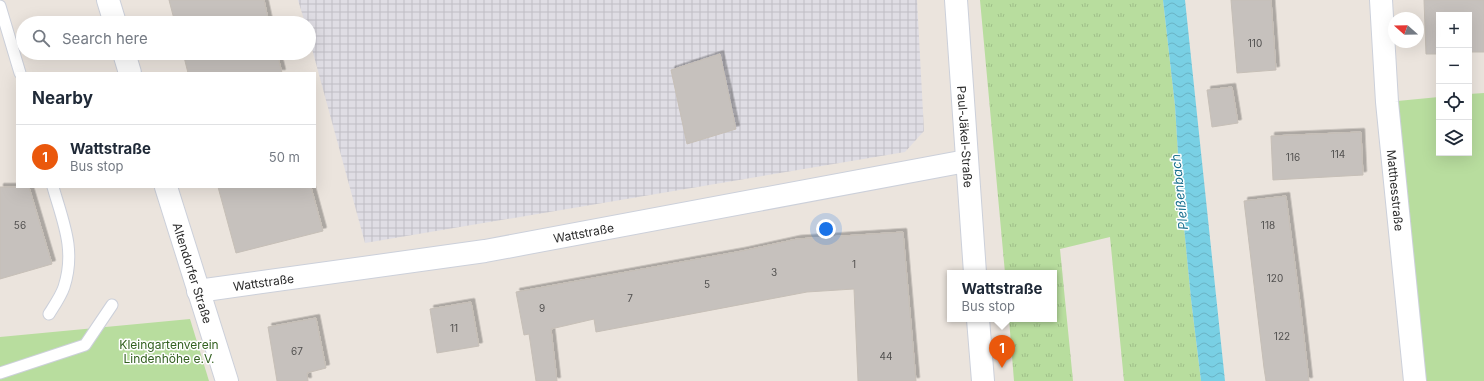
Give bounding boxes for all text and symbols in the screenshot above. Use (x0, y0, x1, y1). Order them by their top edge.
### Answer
north arrow (1388, 12, 1424, 48)
map controls (1436, 12, 1472, 156)
button: + (1436, 12, 1472, 48)
search box (16, 16, 316, 60)
icon: search (30, 27, 52, 49)
text: Search here (62, 29, 148, 48)
house number: 110 (1248, 37, 1262, 49)
button: − (1436, 48, 1472, 84)
button: locate (1436, 84, 1472, 120)
street label: Paul-Jäkel-Straße (954, 85, 977, 188)
text: Nearby (32, 88, 93, 108)
button: layers (1436, 120, 1472, 156)
text: Wattstraße (70, 139, 151, 158)
house number: 114 (1331, 148, 1345, 160)
text: 1 (42, 149, 48, 165)
text: 50 m (269, 149, 300, 165)
street label: Matthesstraße (1384, 149, 1407, 232)
house number: 116 (1286, 151, 1300, 163)
water label: Pleißenbach (1167, 153, 1191, 231)
text: Bus stop (70, 158, 123, 174)
house number: 56 (14, 219, 26, 231)
your location (816, 219, 836, 239)
house number: 118 (1261, 219, 1275, 231)
street label: Wattstraße (552, 220, 615, 246)
street label: Altendorfer Straße (170, 221, 216, 325)
house number: 1 (852, 258, 856, 270)
house number: 3 (771, 266, 777, 278)
street label: Wattstraße (232, 270, 295, 294)
popup (947, 270, 1057, 322)
house number: 120 (1267, 272, 1283, 284)
house number: 5 (704, 278, 710, 290)
text: Wattstraße (961, 279, 1043, 298)
house number: 7 (627, 292, 633, 304)
text: Bus stop (961, 298, 1015, 314)
house number: 9 (539, 302, 545, 314)
house number: 11 (450, 322, 458, 334)
house number: 122 (1274, 330, 1290, 342)
pin: 1 (989, 335, 1015, 368)
park label: Kleingartenverein Lindenhöhe e.V. (119, 337, 219, 366)
house number: 67 (291, 345, 303, 357)
house number: 44 (880, 350, 892, 362)

